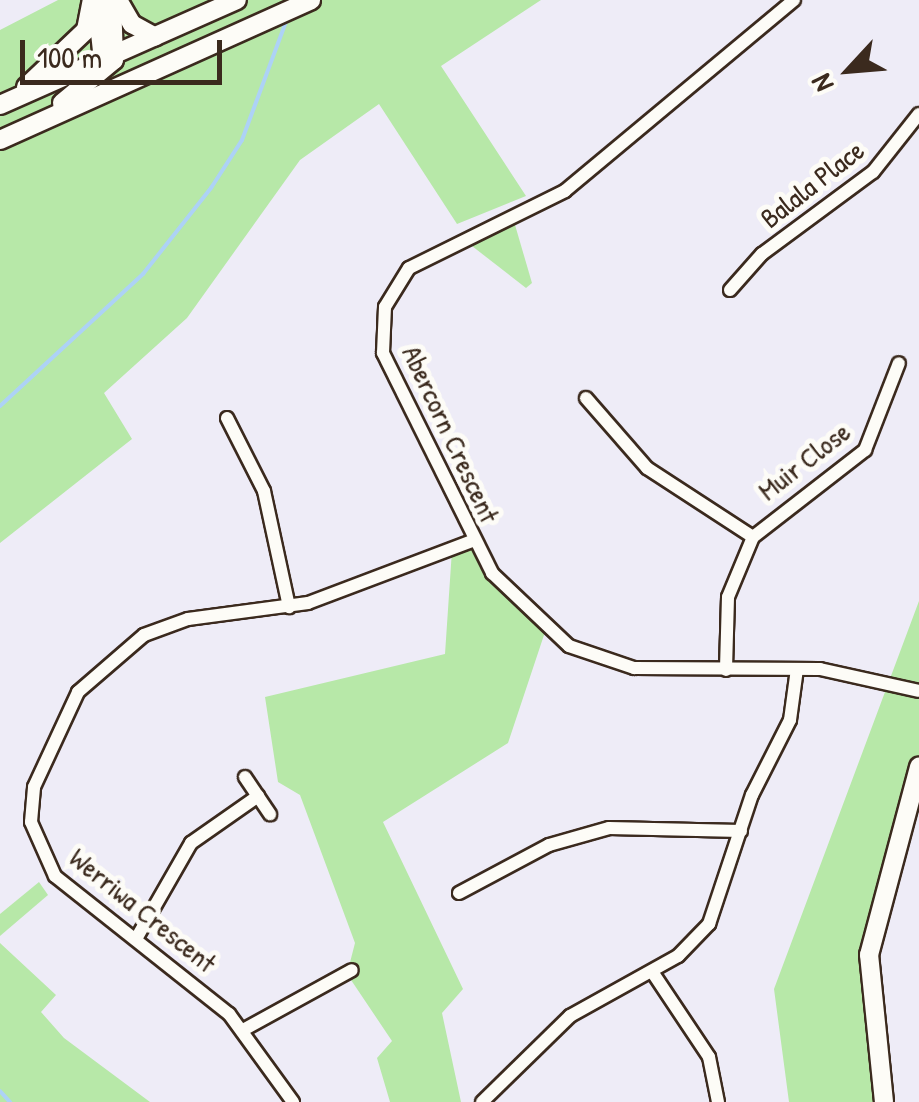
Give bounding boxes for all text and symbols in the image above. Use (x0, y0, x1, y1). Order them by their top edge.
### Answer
scale bar (25, 20, 228, 82)
north arrow (799, 20, 899, 120)
text: 100 m (37, 37, 102, 77)
text: N (802, 68, 842, 98)
street label: Balala Place (753, 133, 871, 235)
street label: Abercorn Crescent (395, 340, 507, 528)
street label: Muir Close (751, 415, 857, 507)
street label: Werriwa Crescent (63, 841, 223, 979)

